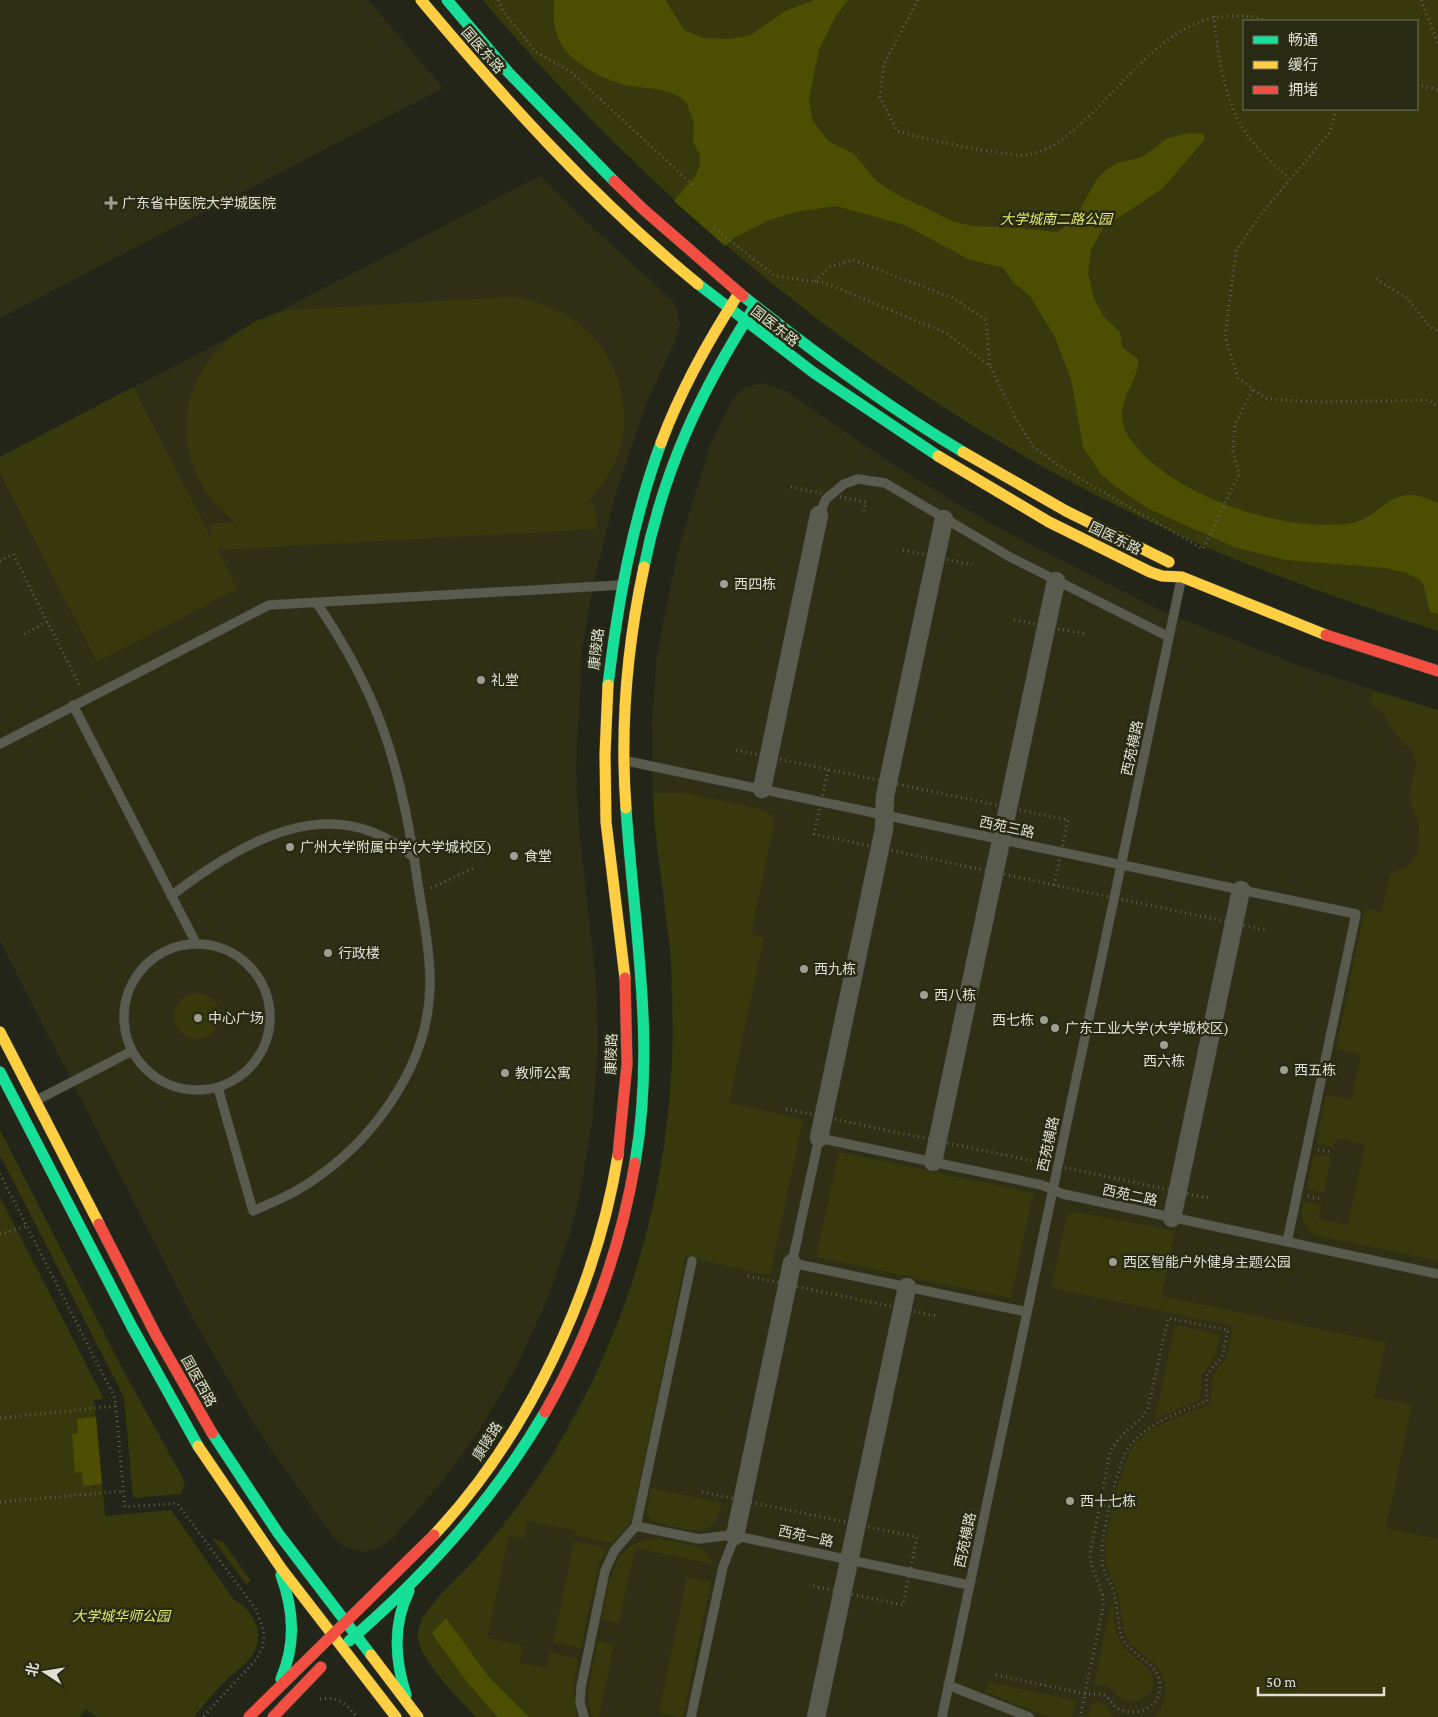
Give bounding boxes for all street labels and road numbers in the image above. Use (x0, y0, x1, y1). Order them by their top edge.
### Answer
street label: 国医东路 (459, 24, 507, 76)
street label: 国医东路 (748, 302, 802, 350)
street label: 国医东路 (1086, 519, 1144, 557)
street label: 康陵路 (586, 627, 606, 671)
street label: 西苑横路 (1118, 719, 1146, 777)
street label: 西苑三路 (978, 813, 1036, 841)
street label: 康陵路 (602, 1033, 620, 1075)
street label: 西苑横路 (1034, 1115, 1062, 1173)
street label: 西苑二路 (1101, 1181, 1159, 1209)
street label: 国医西路 (178, 1353, 220, 1409)
street label: 康陵路 (469, 1419, 505, 1463)
street label: 西苑横路 (951, 1511, 979, 1569)
street label: 西苑一路 (777, 1522, 835, 1550)

